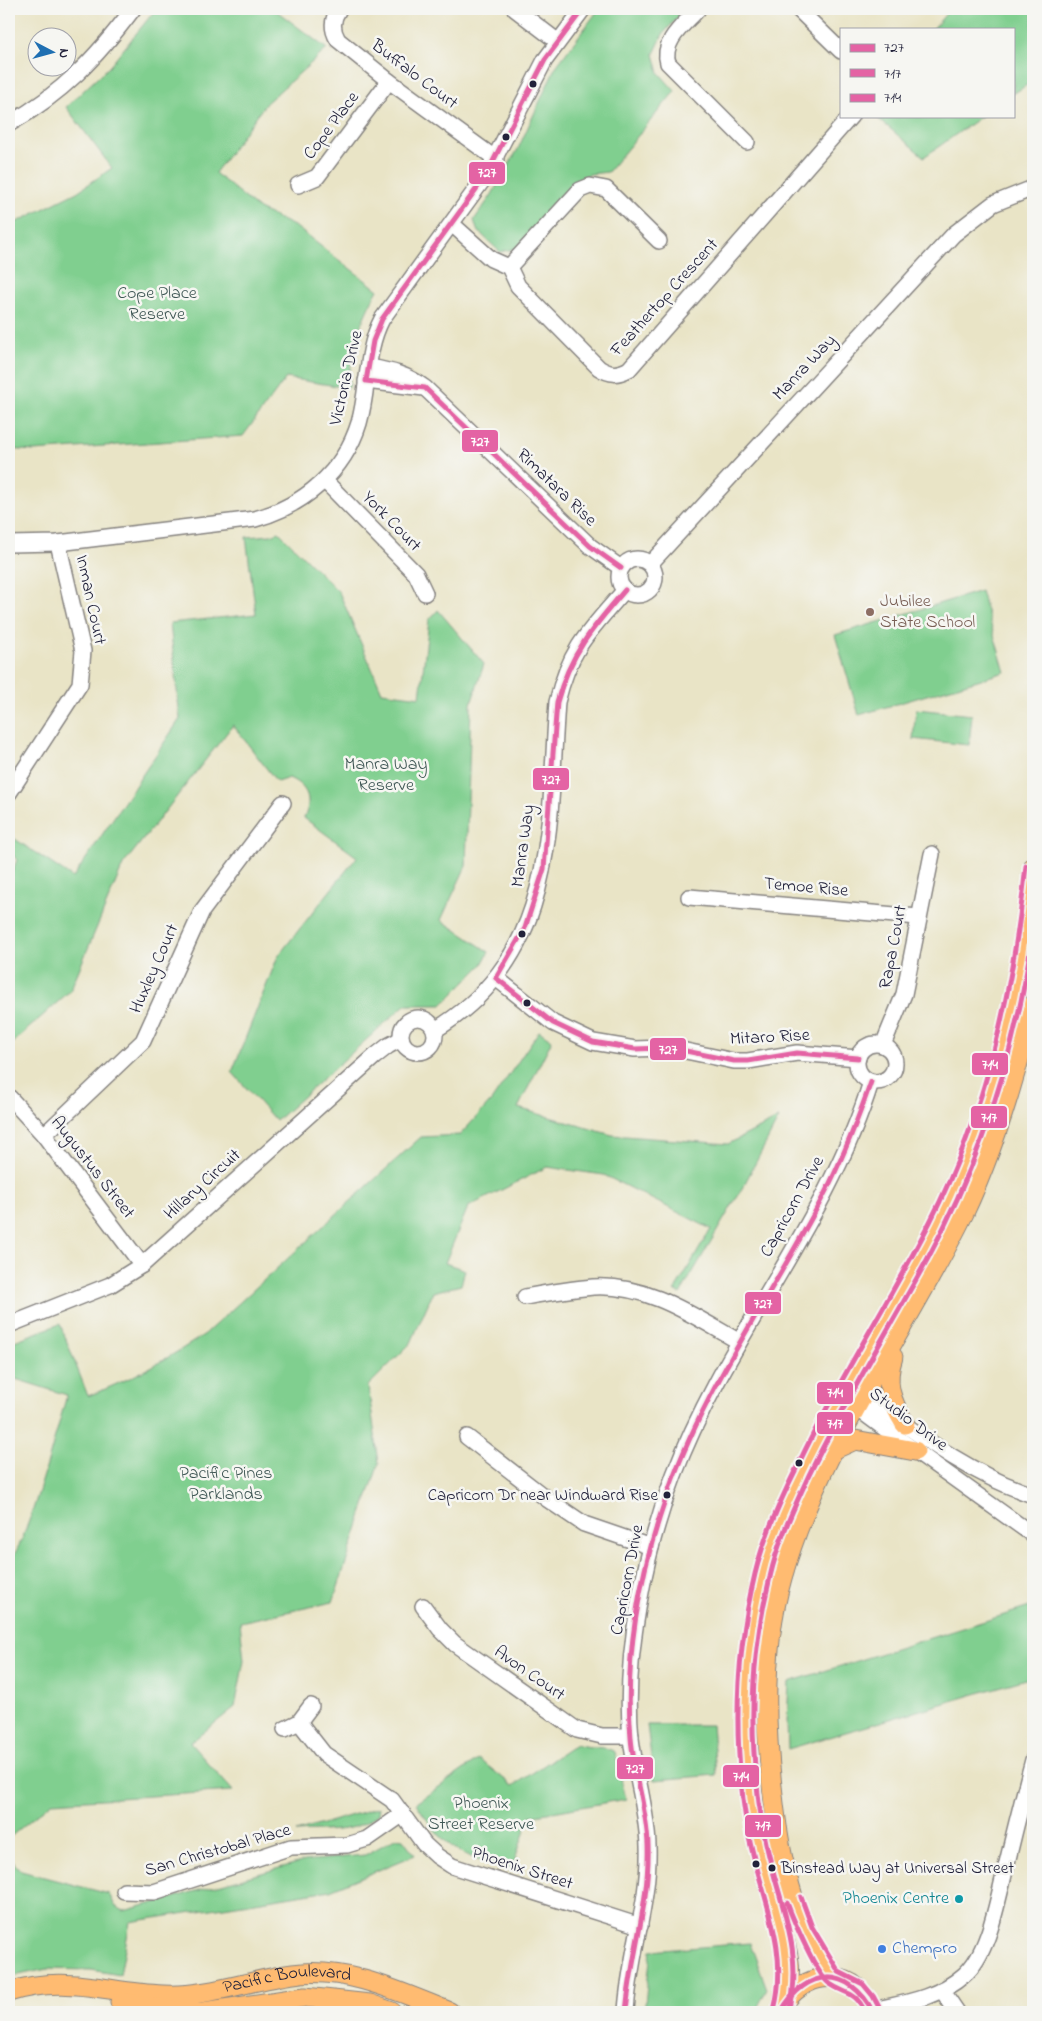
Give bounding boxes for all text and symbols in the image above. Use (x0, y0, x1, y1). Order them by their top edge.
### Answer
north arrow (28, 28, 78, 78)
legend (840, 28, 1014, 118)
street label: Buffalo Court (364, 33, 463, 116)
text: 727 (884, 37, 904, 59)
text: N (53, 47, 74, 59)
text: 717 (884, 63, 901, 85)
unlabelled marker (528, 79, 538, 89)
street label: Cope Place (298, 86, 367, 166)
text: 714 (884, 87, 901, 109)
unlabelled marker (501, 132, 511, 142)
line badge: 727 (468, 161, 506, 185)
text: 727 (478, 163, 496, 184)
street label: Feathertop Crescent (604, 233, 725, 364)
park label: Cope Place Reserve (117, 281, 198, 328)
street label: Victoria Drive (323, 327, 371, 429)
street label: Manra Way (767, 329, 843, 407)
line badge: 727 (461, 429, 499, 453)
text: 727 (471, 432, 489, 453)
street label: Rimatara Rise (510, 443, 603, 534)
street label: York Court (355, 486, 427, 558)
street label: Inman Court (68, 553, 112, 647)
place label: Jubilee State School (880, 589, 975, 636)
marker: Jubilee State School (864, 606, 876, 618)
park label: Manra Way Reserve (345, 752, 428, 799)
line badge: 727 (532, 767, 570, 791)
text: 727 (542, 770, 560, 791)
street label: Manra Way (505, 803, 543, 889)
street label: Temoe Rise (763, 871, 850, 905)
street label: Rapa Court (873, 903, 915, 991)
street label: Huxley Court (124, 920, 186, 1018)
unlabelled marker (517, 929, 527, 939)
unlabelled marker (522, 998, 532, 1008)
street label: Mitaro Rise (729, 1023, 811, 1053)
line badge: 727 (649, 1037, 687, 1061)
text: 727 (659, 1040, 677, 1061)
line badge: 714 (971, 1052, 1009, 1076)
text: 714 (982, 1055, 998, 1076)
line badge: 717 (970, 1105, 1008, 1129)
text: 717 (981, 1108, 997, 1129)
street label: Augustus Street (43, 1111, 140, 1226)
street label: Hillary Circuit (159, 1143, 247, 1227)
street label: Capricorn Drive (754, 1151, 832, 1262)
line badge: 727 (744, 1291, 782, 1315)
text: 727 (754, 1294, 772, 1315)
line badge: 714 (816, 1381, 854, 1405)
street label: Studio Drive (863, 1382, 954, 1459)
text: 714 (827, 1383, 843, 1404)
line badge: 717 (816, 1411, 854, 1435)
text: 717 (827, 1414, 843, 1435)
unlabelled marker (794, 1458, 804, 1468)
park label: Pacific Pines Parklands (179, 1461, 273, 1508)
place label: Capricorn Dr near Windward Rise (428, 1483, 658, 1508)
marker: Capricorn Dr near Windward Rise (662, 1490, 672, 1500)
street label: Capricorn Drive (605, 1522, 652, 1638)
street label: Avon Court (488, 1640, 570, 1708)
line badge: 727 (616, 1756, 654, 1780)
text: 727 (626, 1759, 644, 1780)
line badge: 714 (722, 1764, 760, 1788)
text: 714 (733, 1767, 749, 1788)
park label: Phoenix Street Reserve (428, 1791, 535, 1838)
line badge: 717 (744, 1814, 782, 1838)
text: 717 (755, 1816, 771, 1837)
street label: San Christobal Place (142, 1817, 295, 1884)
street label: Phoenix Street (468, 1840, 576, 1898)
place label: Binstead Way at Universal Street (780, 1856, 1014, 1882)
unlabelled marker (751, 1859, 761, 1869)
marker: Binstead Way at Universal Street (767, 1863, 777, 1873)
place label: Phoenix Centre (842, 1886, 950, 1912)
marker: Phoenix Centre (953, 1893, 965, 1905)
place label: Chempro (892, 1936, 957, 1962)
marker: Chempro (876, 1943, 888, 1955)
street label: Pacific Boulevard (221, 1960, 353, 2001)

